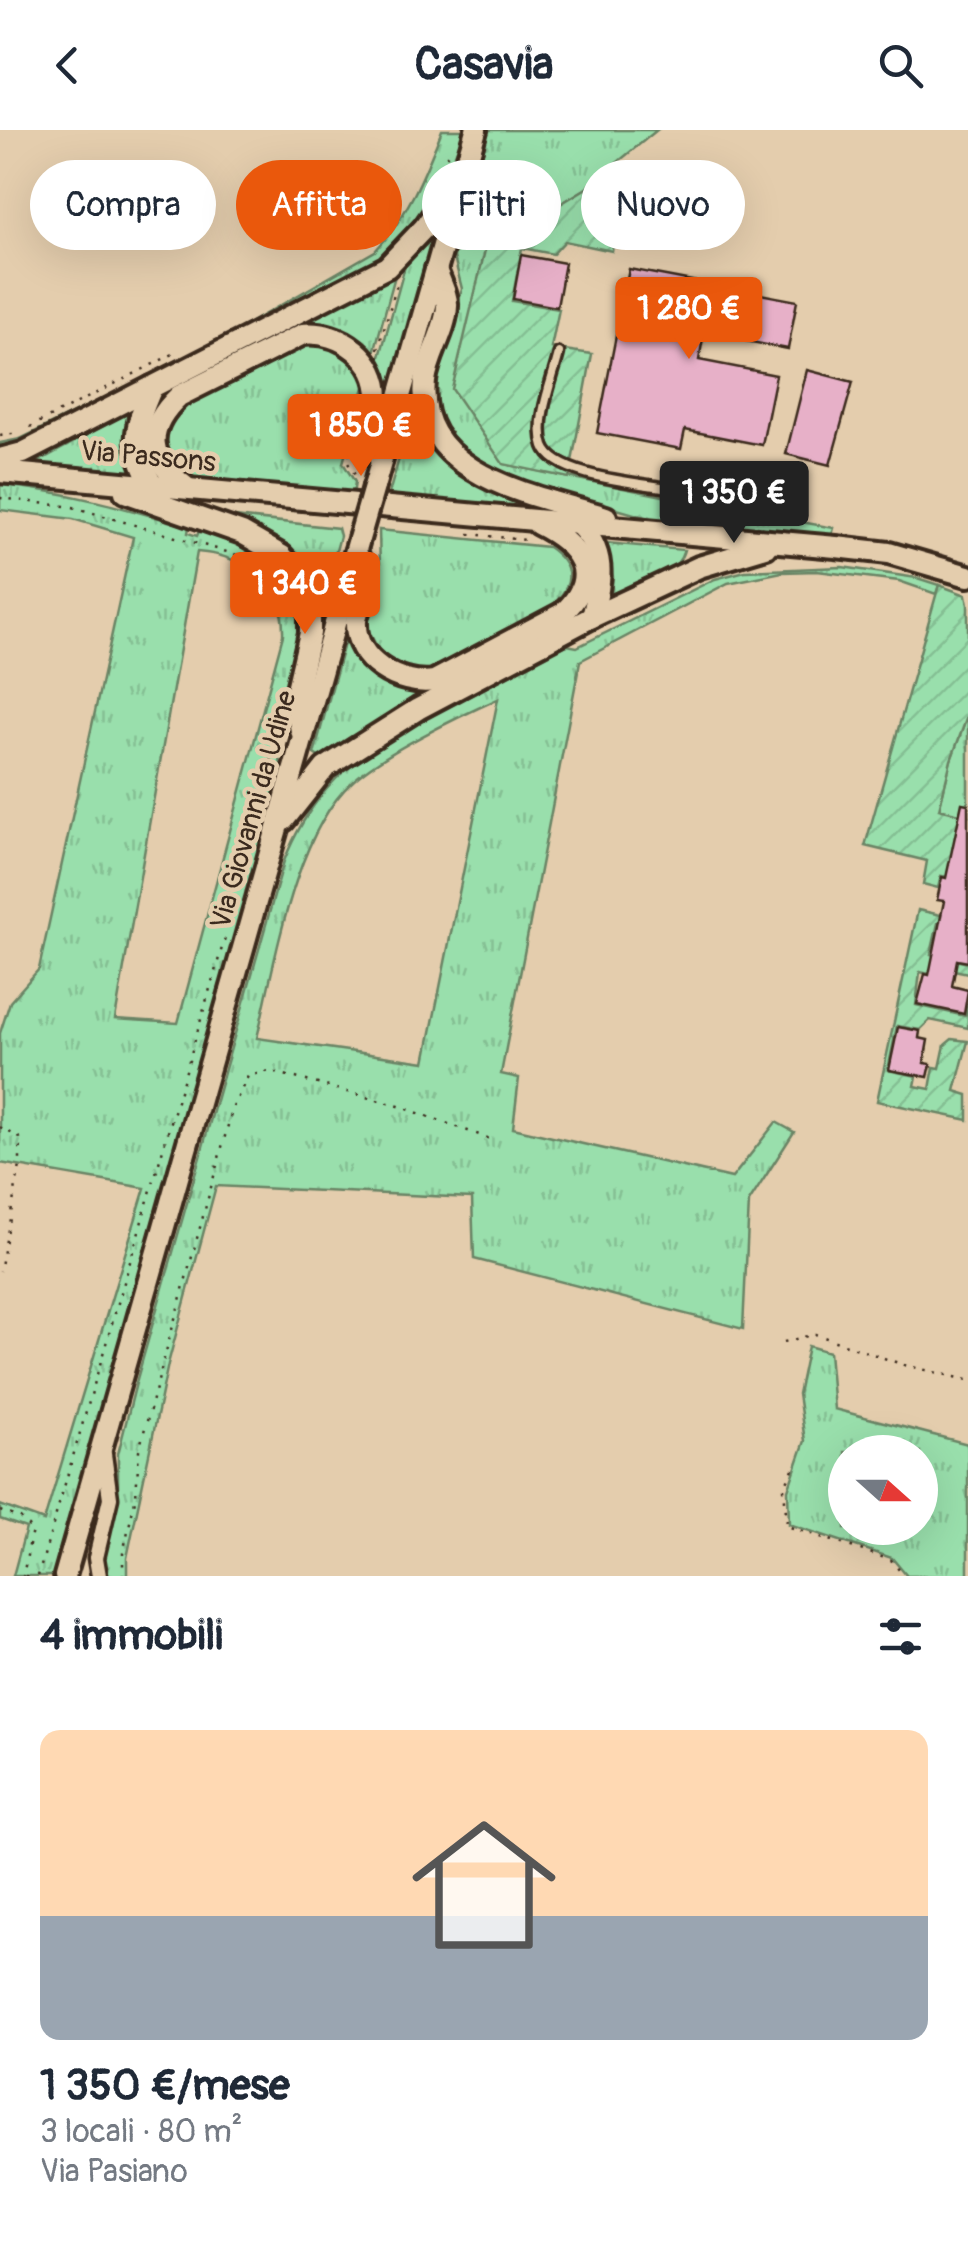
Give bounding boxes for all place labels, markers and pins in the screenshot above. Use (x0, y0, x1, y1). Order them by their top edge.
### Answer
pin: 1 280 € (597, 277, 781, 362)
pin: 1 850 € (269, 394, 453, 479)
pin: 1 350 € (642, 461, 826, 546)
pin: 1 340 € (213, 552, 397, 637)

